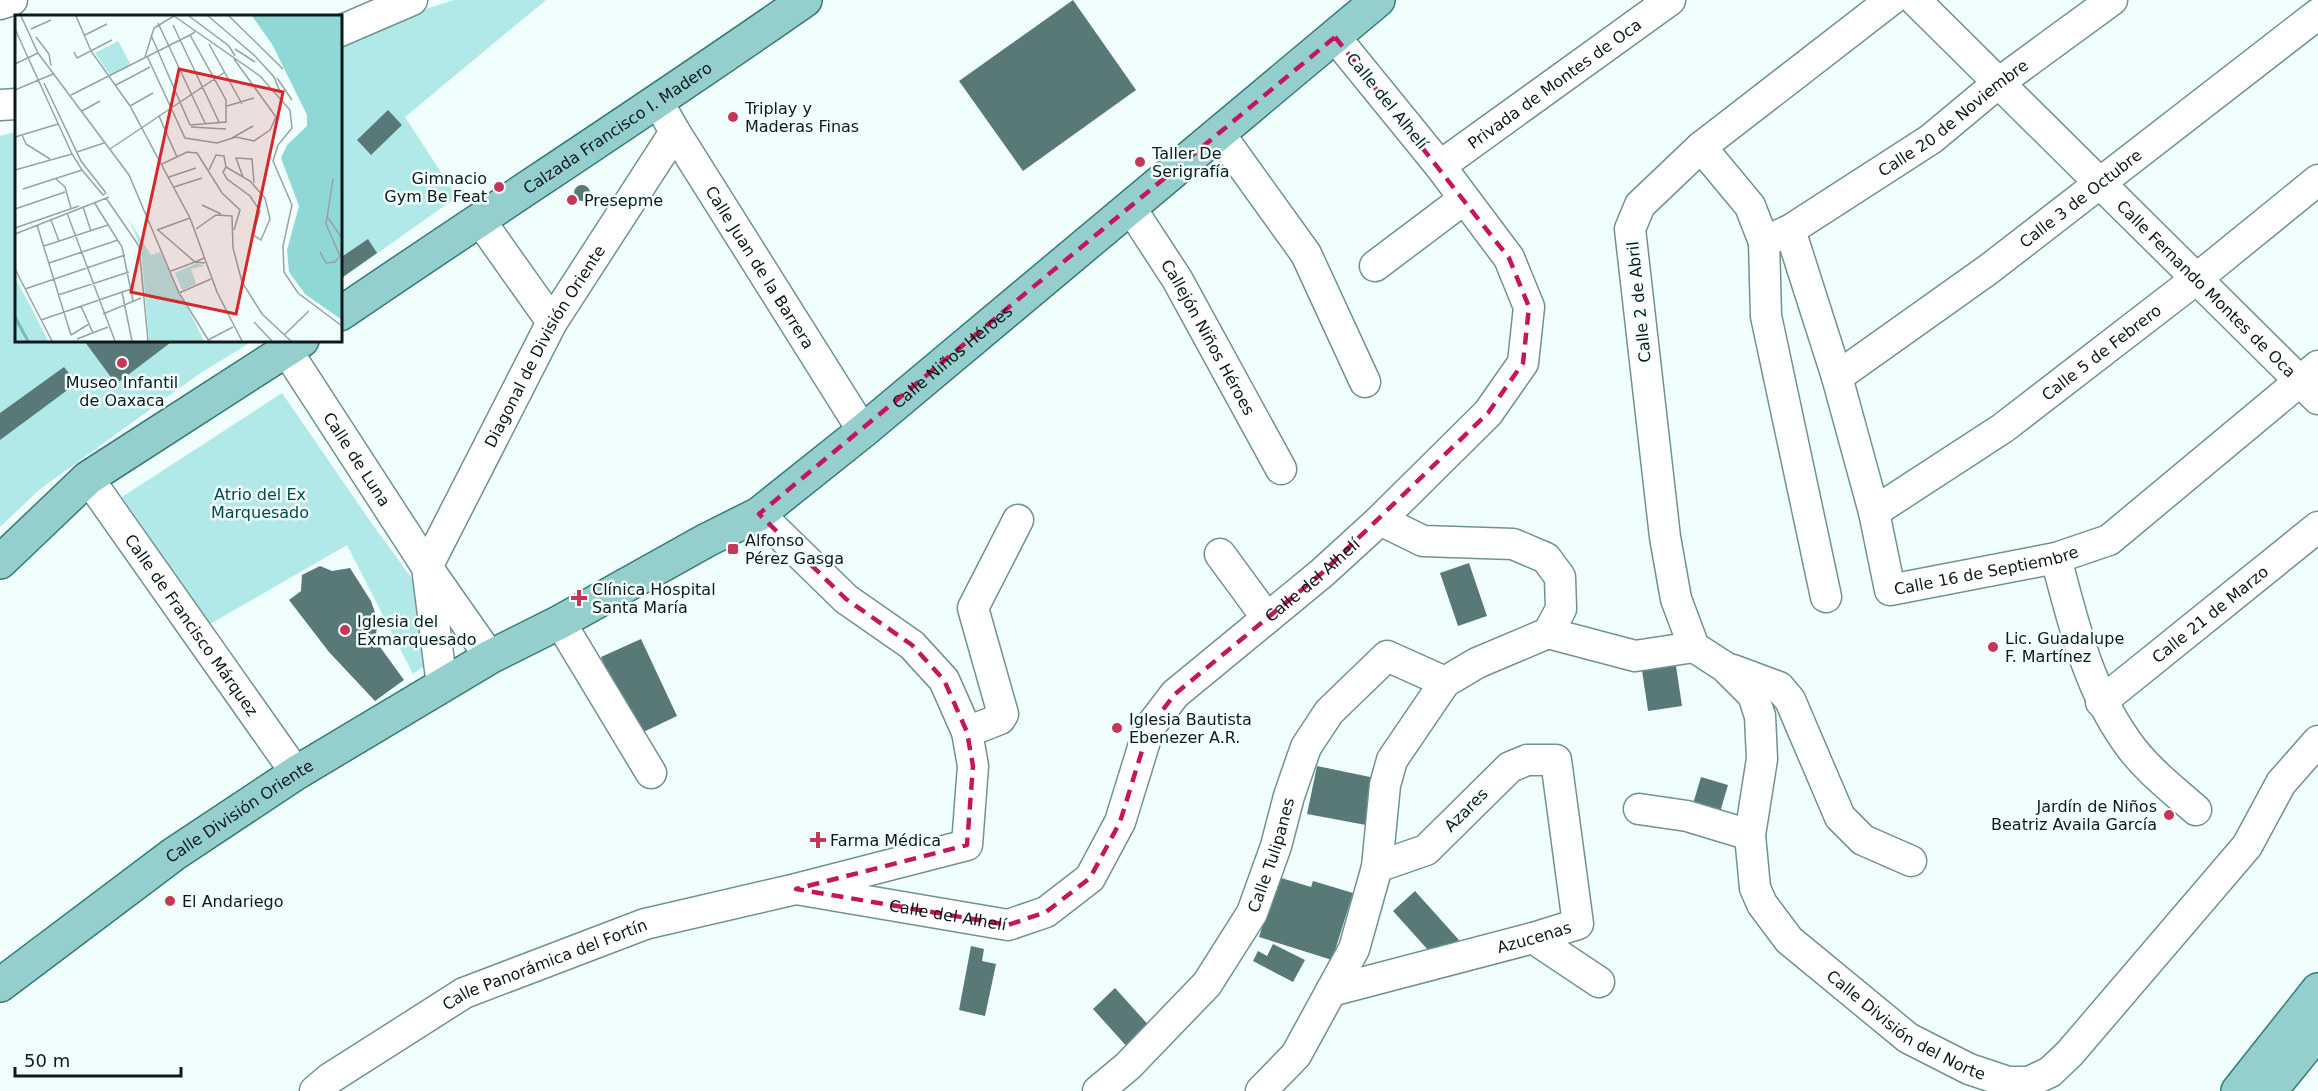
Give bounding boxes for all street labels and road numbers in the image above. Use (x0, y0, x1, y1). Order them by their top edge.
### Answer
street label: Privada de Montes de Oca (1464, 14, 1645, 152)
street label: Calle del Alhelí (1342, 49, 1432, 153)
street label: Calle 20 de Noviembre (1874, 55, 2031, 180)
street label: Calzada Francisco I. Madero (519, 58, 715, 198)
street label: Calle 3 de Octubre (2016, 145, 2145, 251)
street label: Calle Juan de la Barrera (702, 182, 818, 352)
street label: Calle Fernando Montes de Oca (2113, 196, 2300, 381)
street label: Calle 2 de Abril (1623, 240, 1655, 364)
street label: Diagonal de División Oriente (480, 241, 609, 451)
street label: Callejón Niños Héroes (1157, 256, 1259, 418)
street label: Calle 5 de Febrero (2038, 300, 2165, 404)
street label: Calle Niños Héroes (888, 301, 1016, 412)
street label: Calle de Luna (320, 408, 395, 510)
street label: Calle de Francisco Márquez (121, 530, 262, 720)
street label: Calle del Alhelí (1261, 534, 1364, 626)
street label: Calle 16 de Septiembre (1892, 542, 2081, 599)
street label: Calle 21 de Marzo (2148, 562, 2272, 667)
street label: Calle División Oriente (162, 755, 317, 867)
street label: Azares (1440, 784, 1492, 836)
street label: Calle Tulipanes (1243, 796, 1298, 915)
street label: Calle del Alhelí (888, 895, 1008, 934)
street label: Calle Panorámica del Fortín (439, 915, 650, 1014)
street label: Azucenas (1495, 917, 1573, 957)
street label: Calle División del Norte (1823, 966, 1988, 1083)

